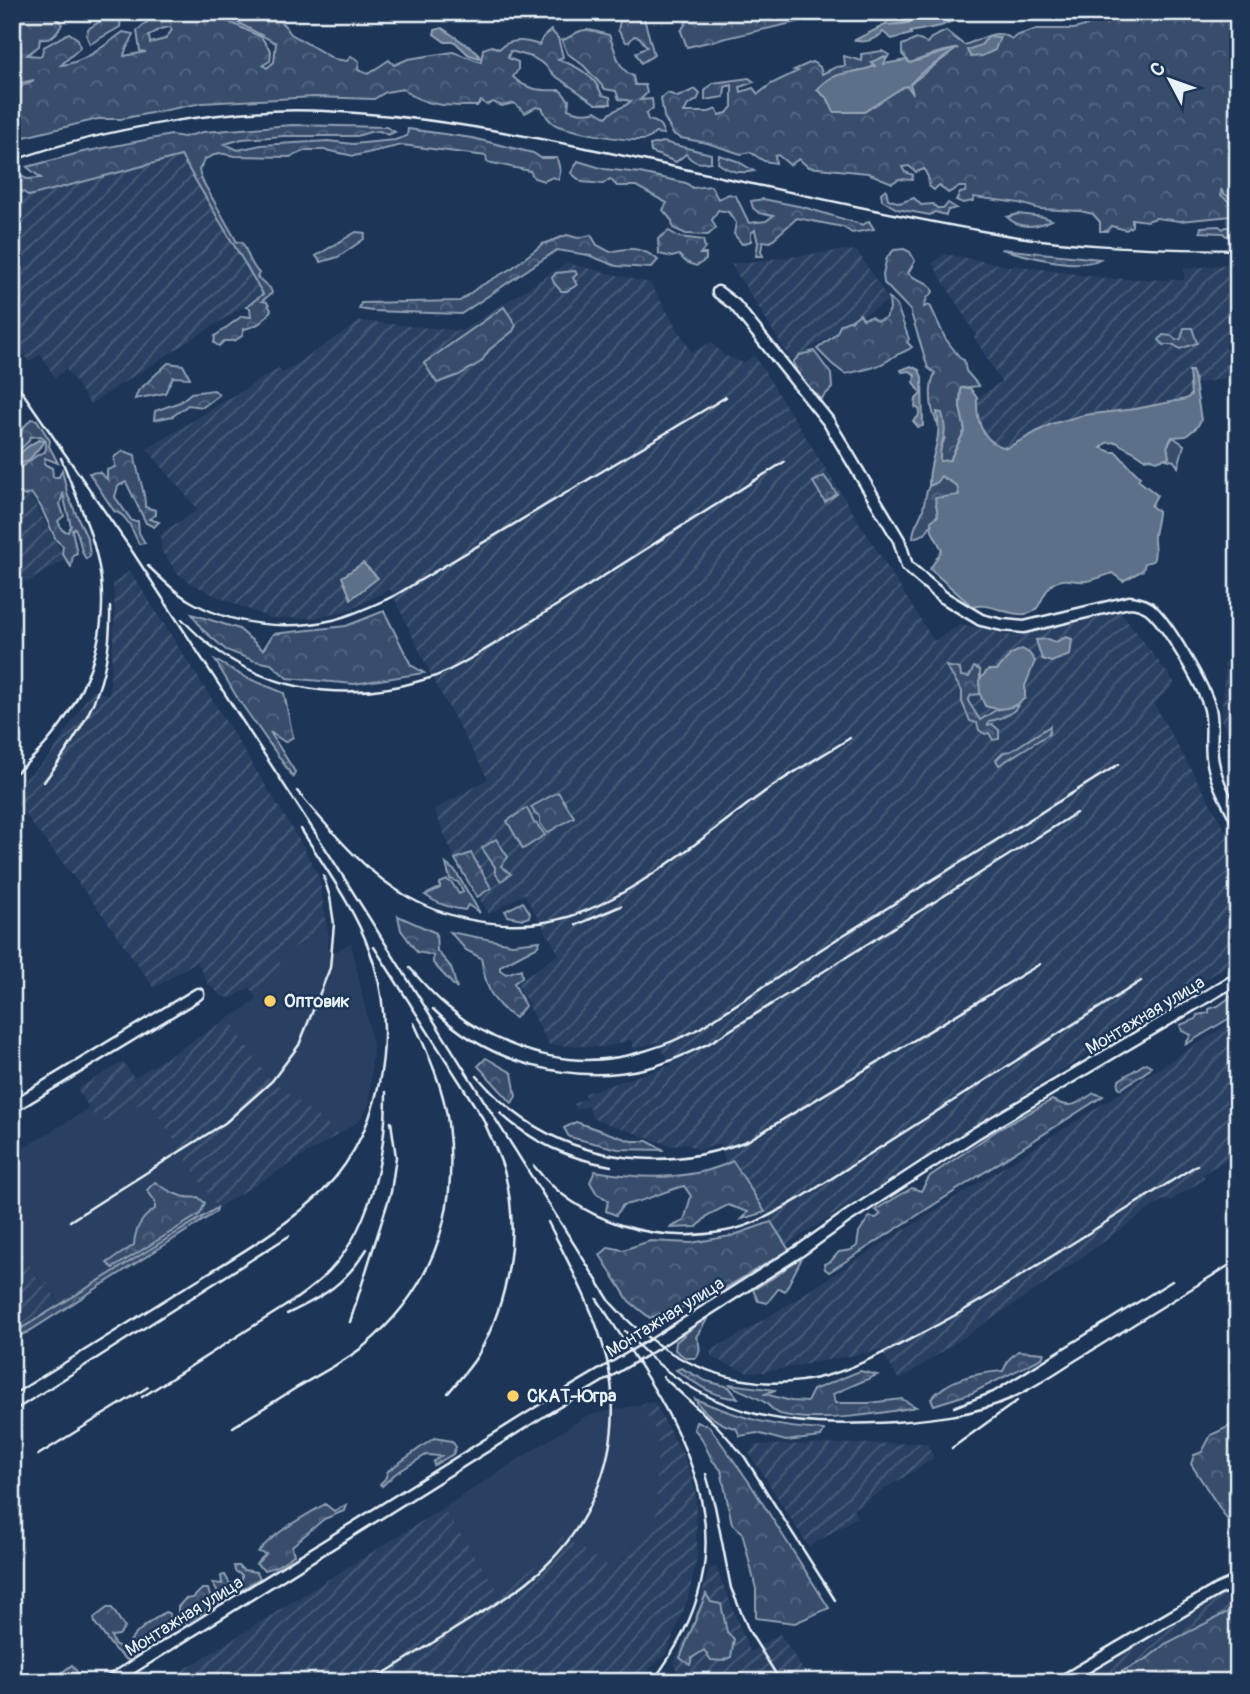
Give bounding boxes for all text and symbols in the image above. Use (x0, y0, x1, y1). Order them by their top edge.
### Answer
north arrow (1134, 46, 1204, 116)
text: С (1145, 57, 1171, 82)
street label: Монтажная улица (1081, 971, 1209, 1060)
place label: Оптовик (284, 990, 349, 1013)
marker: Оптовик (262, 993, 278, 1009)
street label: Монтажная улица (602, 1272, 729, 1363)
place label: СКАТ-Югра (527, 1385, 617, 1408)
marker: СКАТ-Югра (505, 1388, 521, 1404)
street label: Монтажная улица (121, 1571, 248, 1662)

